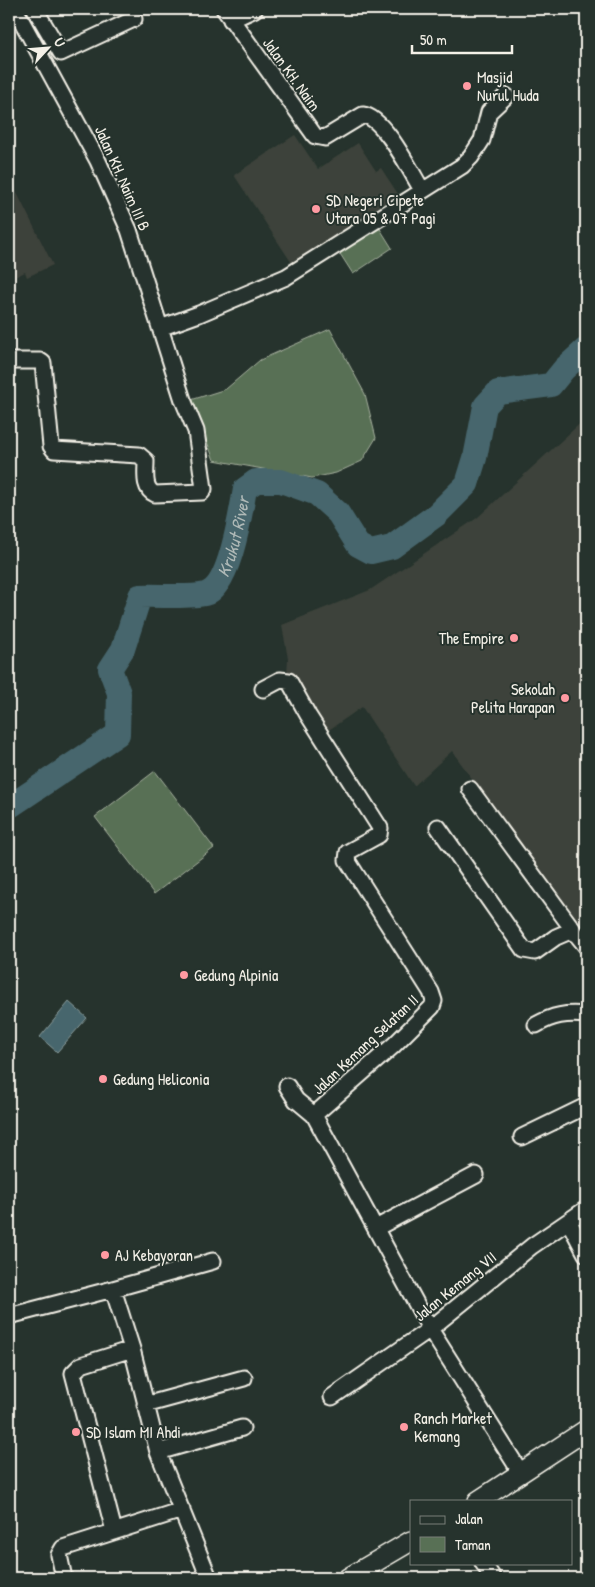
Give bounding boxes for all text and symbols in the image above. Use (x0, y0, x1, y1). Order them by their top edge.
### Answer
north arrow (22, 22, 72, 72)
scale bar (412, 22, 512, 54)
text: 50 m (420, 29, 447, 50)
street label: Jalan KH. Naim (258, 33, 326, 115)
text: U (50, 34, 70, 50)
place label: Masjid Nurul Huda (477, 66, 539, 106)
marker: Masjid Nurul Huda (461, 80, 473, 92)
street label: Jalan KH. Naim III B (90, 122, 156, 234)
place label: SD Negeri Cipete Utara 05 & 07 Pagi (326, 189, 436, 229)
marker: SD Negeri Cipete Utara 05 & 07 Pagi (310, 203, 322, 215)
water label: Krukut River (210, 493, 256, 581)
place label: The Empire (439, 627, 505, 649)
marker: The Empire (508, 632, 520, 644)
place label: Sekolah Pelita Harapan (471, 678, 555, 718)
marker: Sekolah Pelita Harapan (559, 692, 571, 704)
place label: Gedung Alpinia (194, 964, 278, 986)
marker: Gedung Alpinia (178, 969, 190, 981)
street label: Jalan Kemang Selatan II (307, 989, 423, 1099)
place label: Gedung Heliconia (113, 1068, 209, 1090)
marker: Gedung Heliconia (97, 1073, 109, 1085)
place label: AJ Kebayoran (115, 1244, 193, 1266)
street label: Jalan Kemang VII (409, 1246, 501, 1326)
marker: AJ Kebayoran (99, 1249, 111, 1261)
place label: Ranch Market Kemang (414, 1407, 492, 1447)
place label: SD Islam MI Ahdi (86, 1421, 181, 1443)
marker: Ranch Market Kemang (398, 1421, 410, 1433)
marker: SD Islam MI Ahdi (70, 1426, 82, 1438)
legend (410, 1500, 572, 1564)
text: Jalan (455, 1508, 483, 1529)
text: Taman (455, 1534, 491, 1555)

